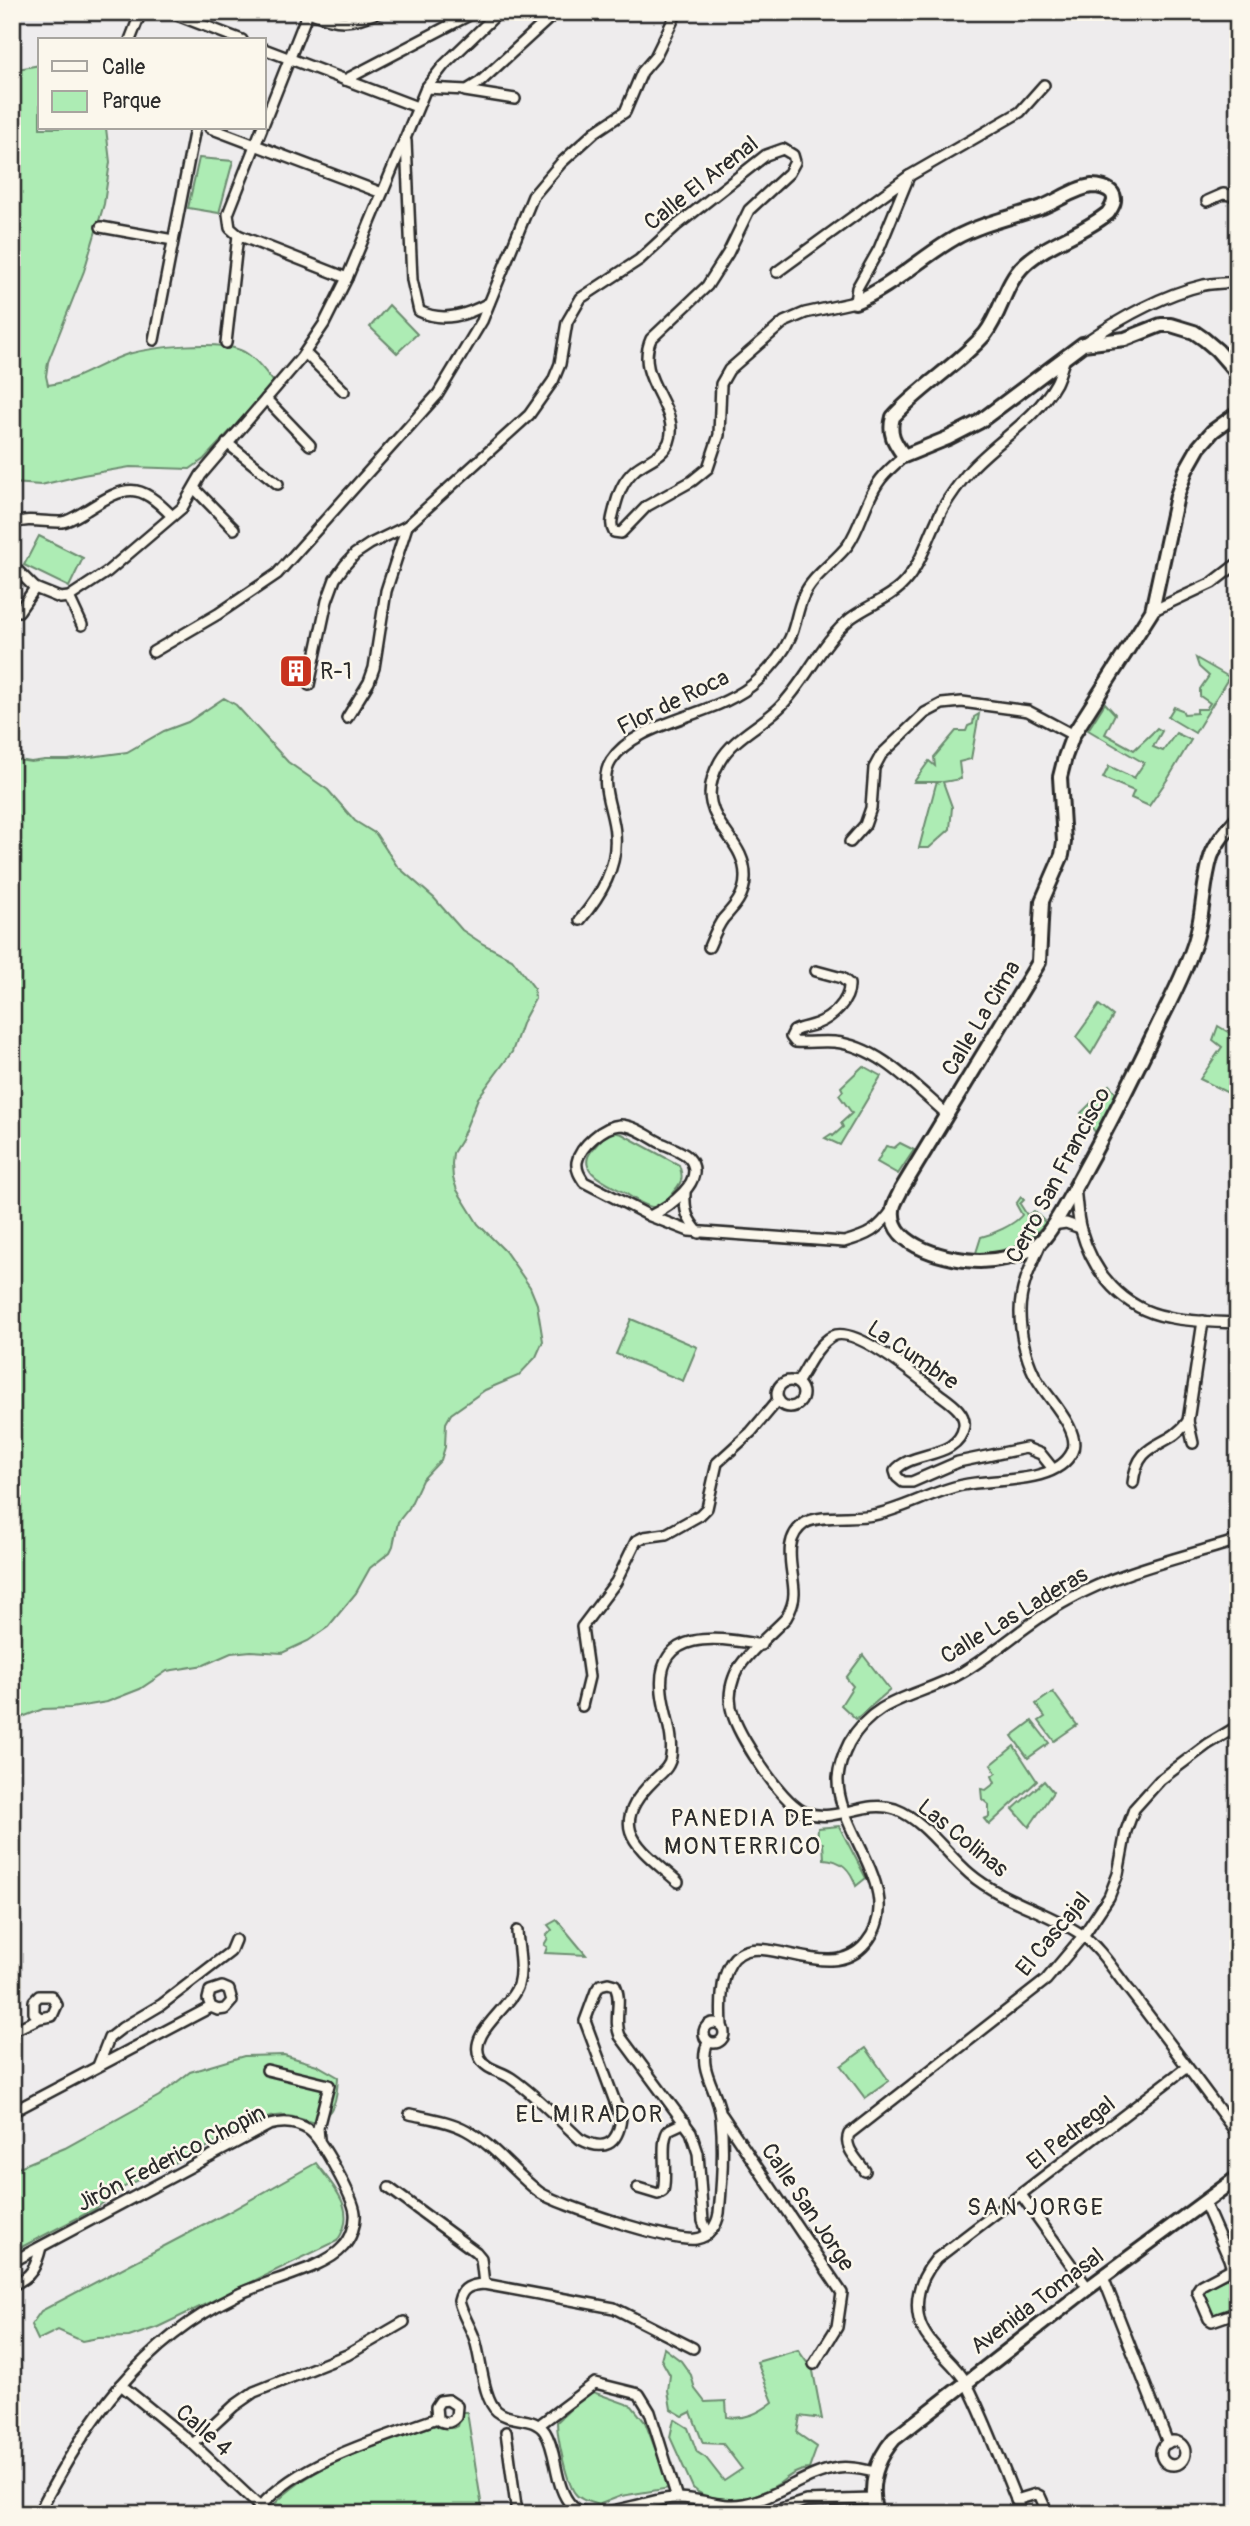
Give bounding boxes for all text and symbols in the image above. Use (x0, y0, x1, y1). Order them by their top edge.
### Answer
legend (38, 38, 266, 130)
text: Calle (102, 54, 146, 81)
text: Parque (102, 88, 161, 115)
street label: Calle El Arenal (638, 129, 764, 237)
building icon: R-1 (277, 652, 315, 690)
place label: R-1 (320, 657, 352, 686)
street label: Flor de Roca (612, 662, 734, 742)
street label: Calle La Cima (935, 955, 1027, 1081)
street label: Cerro San Francisco (999, 1082, 1117, 1268)
street label: La Cumbre (862, 1314, 965, 1397)
street label: Calle Las Laderas (935, 1560, 1093, 1670)
street label: Las Colinas (912, 1792, 1014, 1884)
district label: PANEDIA DE MONTERRICO (664, 1804, 822, 1861)
street label: El Cascajal (1009, 1886, 1097, 1982)
street label: El Pedregal (1021, 2089, 1121, 2177)
street label: Jirón Federico Chopin (72, 2098, 270, 2218)
district label: EL MIRADOR (516, 2100, 664, 2129)
street label: Calle San Jorge (755, 2138, 862, 2277)
district label: SAN JORGE (967, 2193, 1105, 2222)
street label: Avenida Tomasal (964, 2241, 1110, 2361)
street label: Calle 4 (170, 2398, 238, 2462)

